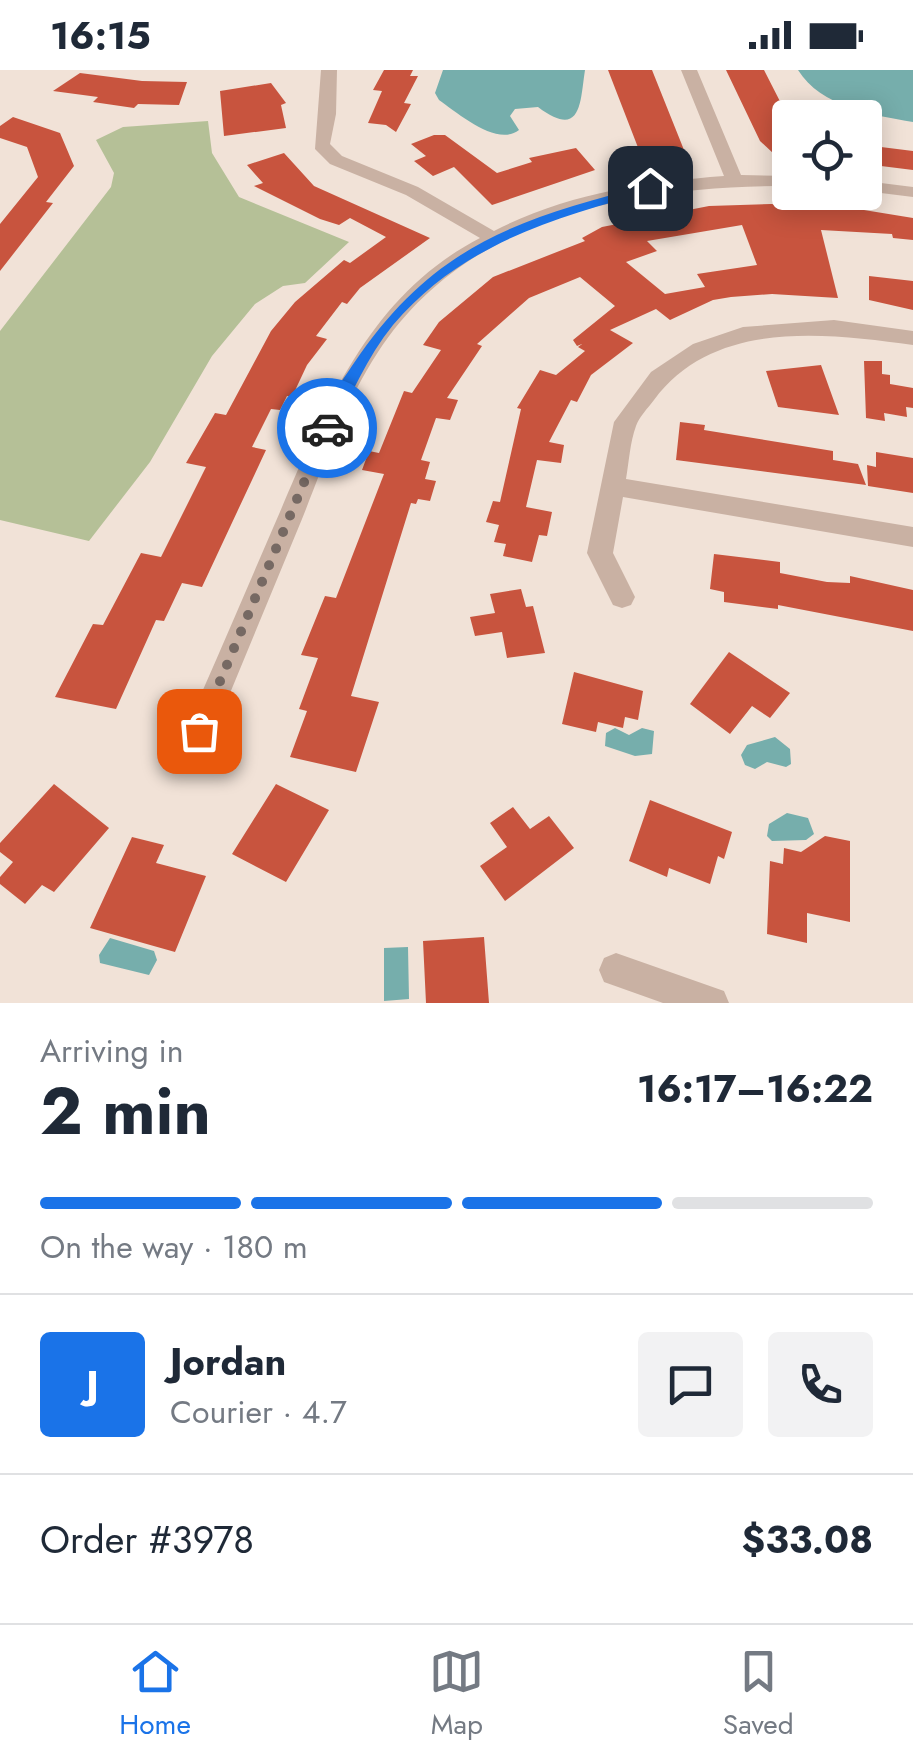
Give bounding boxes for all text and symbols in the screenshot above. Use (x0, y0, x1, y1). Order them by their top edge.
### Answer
text: 16:15 (50, 8, 151, 63)
map controls (772, 100, 882, 210)
button: locate (772, 100, 882, 210)
pin (608, 146, 693, 231)
icon: home (623, 161, 678, 216)
courier (277, 378, 377, 478)
icon: car (300, 401, 355, 456)
pin (157, 689, 242, 774)
icon: bag (172, 704, 227, 759)
text: Arriving in (40, 1028, 184, 1074)
text: 16:17–16:22 (637, 1061, 873, 1116)
text: 2 min (40, 1064, 211, 1158)
text: On the way · 180 m (40, 1224, 308, 1270)
button: chat (638, 1332, 743, 1437)
button: phone (768, 1332, 873, 1437)
text: Jordan (170, 1334, 286, 1389)
text: J (86, 1357, 99, 1412)
text: Courier · 4.7 (170, 1389, 347, 1435)
text: Order #3978 (40, 1512, 254, 1567)
text: $33.08 (742, 1512, 873, 1567)
tab: Home (119, 1644, 191, 1745)
tab: Map (429, 1644, 484, 1745)
tab: Saved (723, 1644, 794, 1745)

